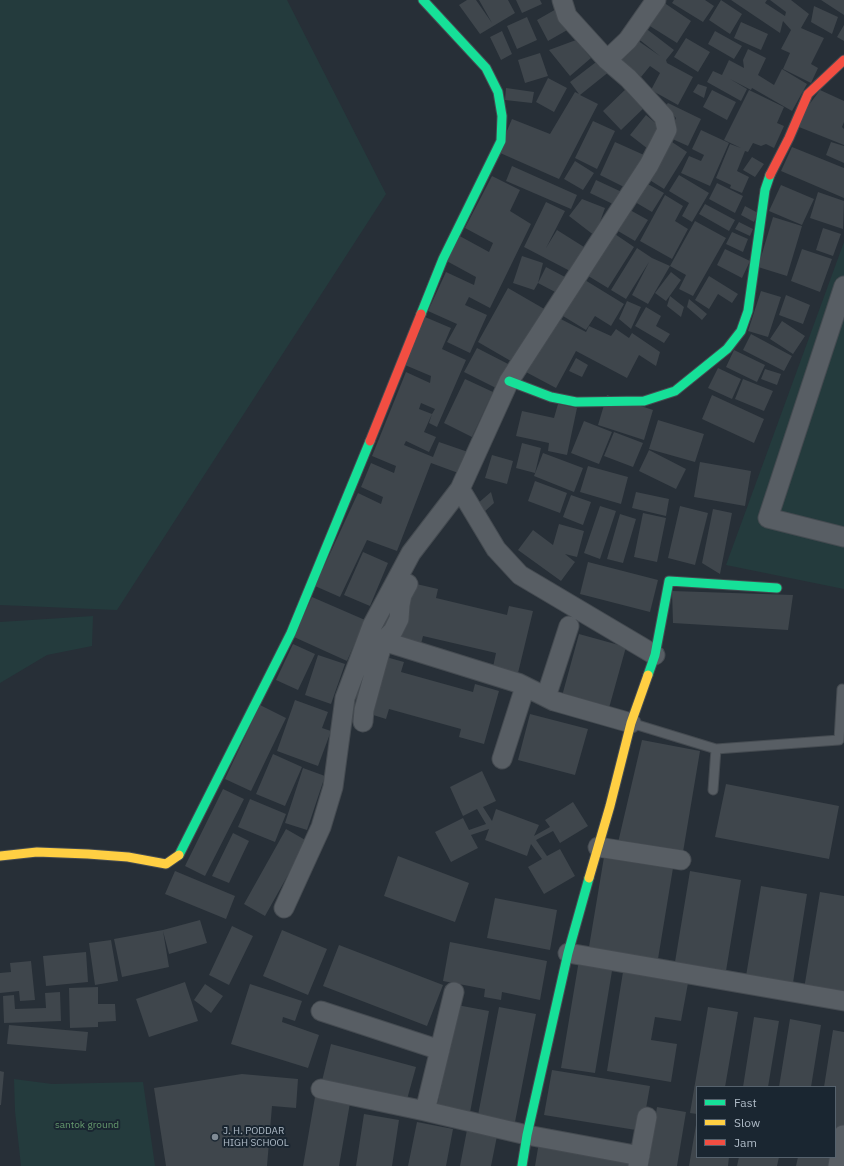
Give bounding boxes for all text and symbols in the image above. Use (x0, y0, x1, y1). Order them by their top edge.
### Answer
legend (696, 1086, 836, 1158)
text: Fast (734, 1095, 757, 1110)
text: Slow (734, 1115, 760, 1130)
park label: santok ground (55, 1119, 119, 1131)
place label: J. H. PODDAR HIGH SCHOOL (223, 1125, 289, 1148)
marker: J. H. PODDAR HIGH SCHOOL (210, 1132, 220, 1142)
text: Jam (734, 1135, 757, 1150)

